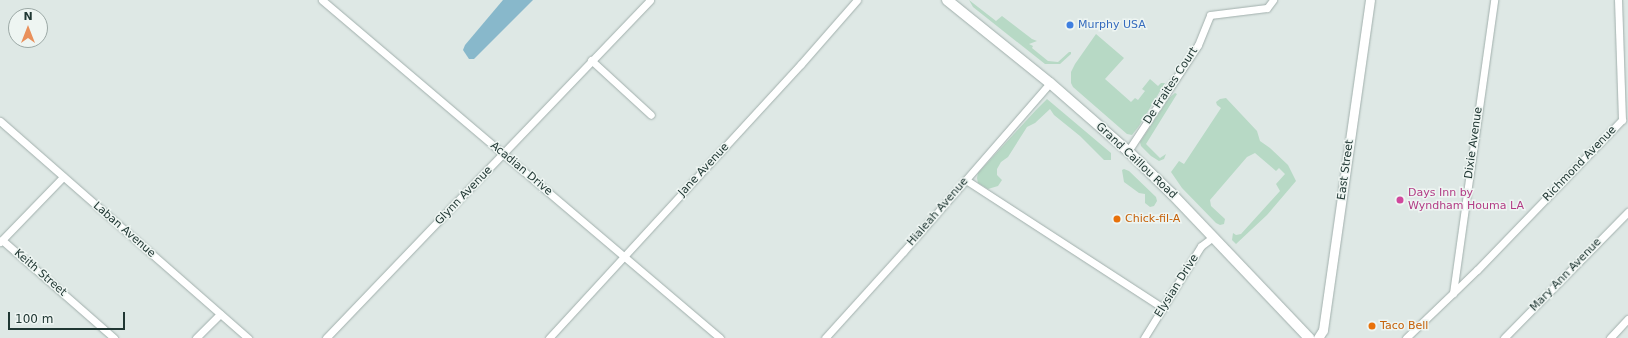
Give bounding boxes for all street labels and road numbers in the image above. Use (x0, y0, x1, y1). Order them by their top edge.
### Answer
street label: De Fraites Court (1141, 45, 1201, 127)
street label: Dixie Avenue (1462, 106, 1486, 180)
street label: Grand Caillou Road (1093, 120, 1179, 202)
street label: Richmond Avenue (1541, 124, 1619, 204)
street label: Acadian Drive (487, 139, 555, 199)
street label: East Street (1335, 139, 1357, 201)
street label: Jane Avenue (676, 141, 732, 199)
street label: Glynn Avenue (433, 164, 495, 228)
street label: Hialeah Avenue (905, 175, 971, 249)
street label: Laban Avenue (90, 199, 158, 261)
street label: Mary Ann Avenue (1528, 236, 1604, 314)
street label: Keith Street (11, 247, 69, 299)
street label: Elysian Drive (1152, 252, 1202, 320)

